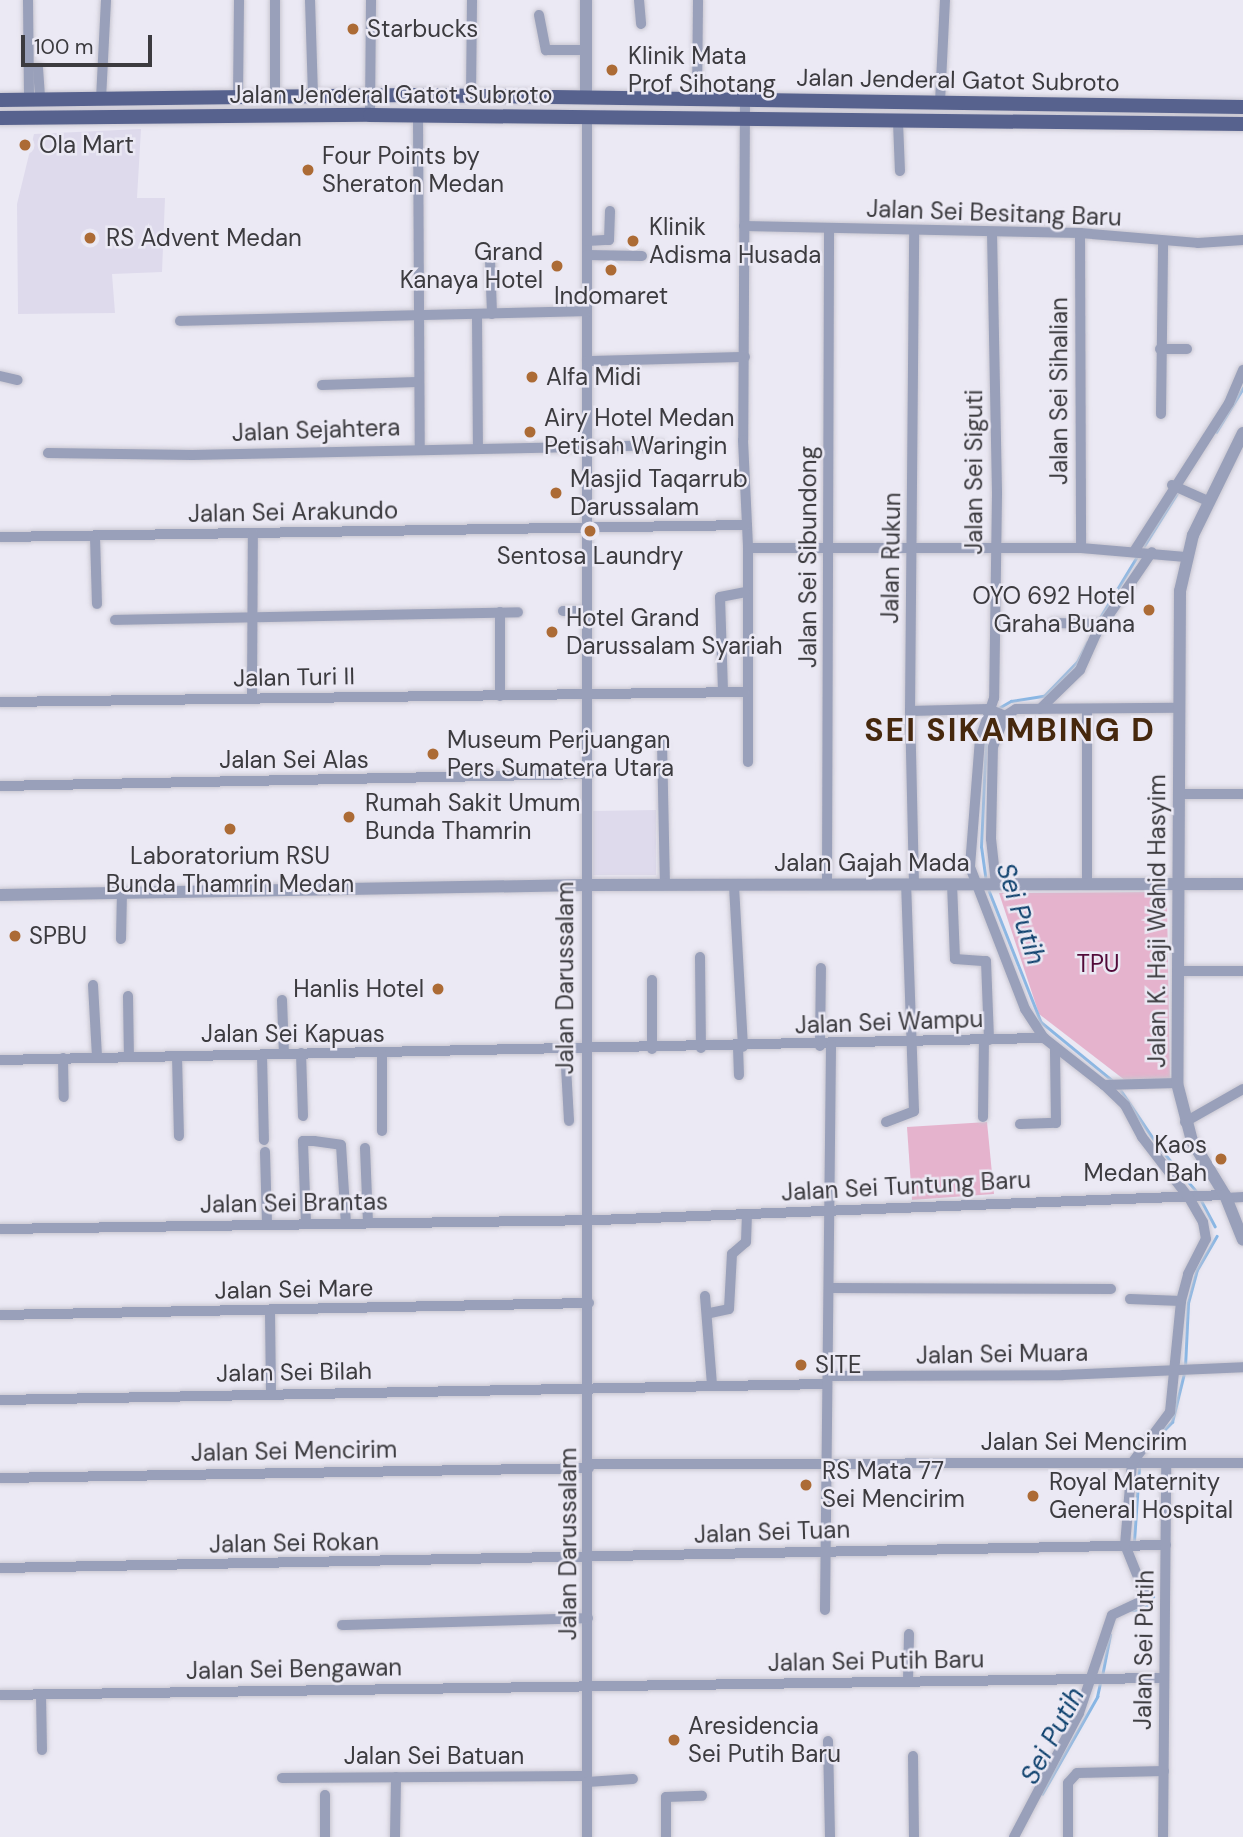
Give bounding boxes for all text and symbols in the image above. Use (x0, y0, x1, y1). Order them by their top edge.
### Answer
place label: Starbucks (367, 15, 478, 43)
scale bar (24, 21, 156, 65)
marker: Starbucks (345, 21, 361, 37)
text: 100 m (34, 33, 94, 61)
place label: Klinik Mata Prof Sihotang (628, 42, 776, 98)
marker: Klinik Mata Prof Sihotang (602, 60, 622, 80)
street label: Jalan Jenderal Gatot Subroto (796, 63, 1120, 97)
street label: Jalan Jenderal Gatot Subroto (229, 81, 553, 109)
place label: Ola Mart (39, 131, 134, 159)
marker: Ola Mart (17, 137, 33, 153)
place label: Four Points by Sheraton Medan (322, 142, 504, 198)
marker: Four Points by Sheraton Medan (300, 162, 316, 178)
street label: Jalan Sei Besitang Baru (866, 194, 1122, 232)
place label: Klinik Adisma Husada (649, 213, 821, 269)
place label: RS Advent Medan (106, 224, 302, 252)
marker: RS Advent Medan (80, 228, 100, 248)
marker: Klinik Adisma Husada (623, 231, 643, 251)
place label: Grand Kanaya Hotel (400, 238, 543, 294)
marker: Grand Kanaya Hotel (549, 258, 565, 274)
marker: Indomaret (603, 262, 619, 278)
place label: Indomaret (554, 282, 668, 310)
street label: Jalan Sei Sihalian (1045, 297, 1073, 485)
place label: Alfa Midi (546, 363, 641, 391)
marker: Alfa Midi (524, 369, 540, 385)
street label: Jalan Sei Siguti (960, 389, 988, 555)
place label: Airy Hotel Medan Petisah Waringin (544, 404, 735, 460)
street label: Jalan Sejahtera (231, 413, 401, 447)
marker: Airy Hotel Medan Petisah Waringin (522, 424, 538, 440)
street label: Jalan Sei Sibundong (794, 446, 822, 668)
place label: Masjid Taqarrub Darussalam (570, 465, 748, 521)
marker: Masjid Taqarrub Darussalam (548, 485, 564, 501)
street label: Jalan Rukun (875, 492, 907, 624)
street label: Jalan Sei Arakundo (188, 496, 398, 528)
marker: Sentosa Laundry (582, 523, 598, 539)
place label: Sentosa Laundry (497, 542, 683, 570)
place label: OYO 692 Hotel Graha Buana (972, 582, 1135, 638)
marker: OYO 692 Hotel Graha Buana (1141, 602, 1157, 618)
place label: Hotel Grand Darussalam Syariah (566, 604, 783, 660)
marker: Hotel Grand Darussalam Syariah (544, 624, 560, 640)
street label: Jalan Turi II (233, 662, 355, 692)
district label: SEI SIKAMBING D (866, 711, 1154, 749)
place label: Museum Perjuangan Pers Sumatera Utara (447, 726, 674, 782)
street label: Jalan Sei Alas (219, 746, 369, 774)
marker: Museum Perjuangan Pers Sumatera Utara (425, 746, 441, 762)
street label: Jalan K. Haji Wahid Hasyim (1143, 774, 1171, 1068)
place label: Rumah Sakit Umum Bunda Thamrin (365, 789, 580, 845)
marker: Rumah Sakit Umum Bunda Thamrin (339, 807, 359, 827)
marker: Laboratorium RSU Bunda Thamrin Medan (220, 819, 240, 839)
place label: Laboratorium RSU Bunda Thamrin Medan (106, 842, 354, 898)
street label: Jalan Gajah Mada (774, 849, 970, 877)
water label: Sei Putih (989, 859, 1051, 969)
street label: Jalan Darussalam (551, 882, 579, 1074)
place label: SPBU (29, 922, 87, 950)
marker: SPBU (7, 928, 23, 944)
park label: TPU (1076, 950, 1120, 978)
place label: Hanlis Hotel (293, 975, 424, 1003)
marker: Hanlis Hotel (430, 981, 446, 997)
street label: Jalan Sei Wampu (794, 1004, 984, 1040)
street label: Jalan Sei Kapuas (201, 1020, 385, 1048)
place label: Kaos Medan Bah (1084, 1131, 1207, 1187)
marker: Kaos Medan Bah (1213, 1151, 1229, 1167)
street label: Jalan Sei Tuntung Baru (780, 1165, 1032, 1207)
street label: Jalan Sei Brantas (200, 1187, 388, 1219)
street label: Jalan Sei Mare (214, 1273, 374, 1305)
street label: Jalan Sei Muara (916, 1338, 1088, 1370)
place label: SITE (815, 1351, 862, 1379)
street label: Jalan Sei Bilah (216, 1356, 372, 1388)
marker: SITE (793, 1357, 809, 1373)
street label: Jalan Sei Mencirim (981, 1428, 1187, 1456)
street label: Jalan Sei Mencirim (191, 1435, 397, 1467)
street label: Jalan Darussalam (554, 1448, 582, 1640)
place label: RS Mata 77 Sei Mencirim (822, 1457, 965, 1513)
place label: Royal Maternity General Hospital (1049, 1468, 1233, 1524)
marker: RS Mata 77 Sei Mencirim (796, 1475, 816, 1495)
marker: Royal Maternity General Hospital (1023, 1486, 1043, 1506)
street label: Jalan Sei Tuan (693, 1515, 851, 1549)
street label: Jalan Sei Rokan (209, 1527, 379, 1559)
street label: Jalan Sei Putih (1128, 1570, 1160, 1730)
street label: Jalan Sei Putih Baru (768, 1645, 984, 1677)
street label: Jalan Sei Bengawan (186, 1653, 402, 1685)
water label: Sei Putih (1015, 1682, 1091, 1790)
place label: Aresidencia Sei Putih Baru (688, 1712, 841, 1768)
marker: Aresidencia Sei Putih Baru (666, 1732, 682, 1748)
street label: Jalan Sei Batuan (344, 1742, 524, 1770)

